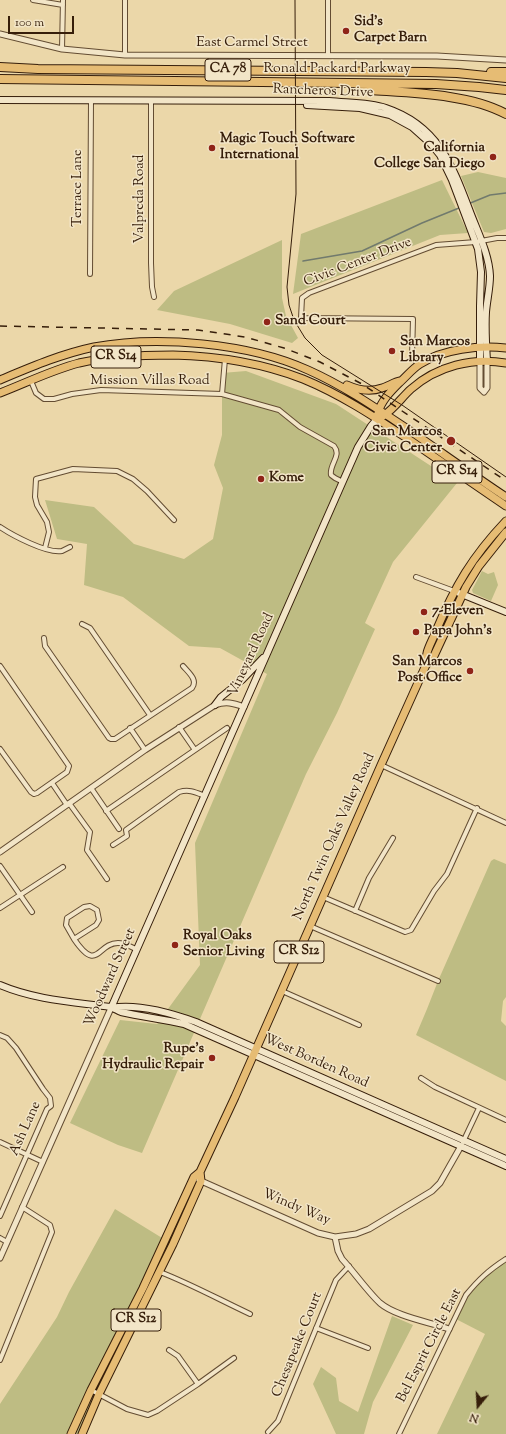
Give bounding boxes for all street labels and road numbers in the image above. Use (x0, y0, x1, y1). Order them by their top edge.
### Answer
street label: East Carmel Street (196, 36, 308, 52)
road number: CA 78 (205, 59, 251, 81)
street label: Ronald Packard Parkway (263, 62, 411, 78)
street label: Rancheros Drive (272, 82, 374, 102)
street label: Terrace Lane (71, 149, 87, 227)
street label: Valpreda Road (133, 154, 149, 244)
street label: Civic Center Drive (302, 235, 414, 291)
road number: CR S14 (91, 346, 141, 368)
street label: Mission Villas Road (90, 374, 210, 390)
road number: CR S14 (432, 461, 482, 483)
street label: Vineyard Road (225, 611, 279, 699)
street label: North Twin Oaks Valley Road (291, 751, 379, 923)
street label: Woodward Street (82, 926, 140, 1030)
road number: CR S12 (274, 941, 324, 963)
street label: West Borden Road (261, 1031, 371, 1093)
street label: Ash Lane (7, 1099, 45, 1159)
street label: Windy Way (259, 1186, 333, 1230)
street label: Bel Esprit Circle East (394, 1286, 466, 1406)
street label: Chesapeake Court (269, 1290, 327, 1400)
road number: CR S12 (111, 1309, 161, 1331)

